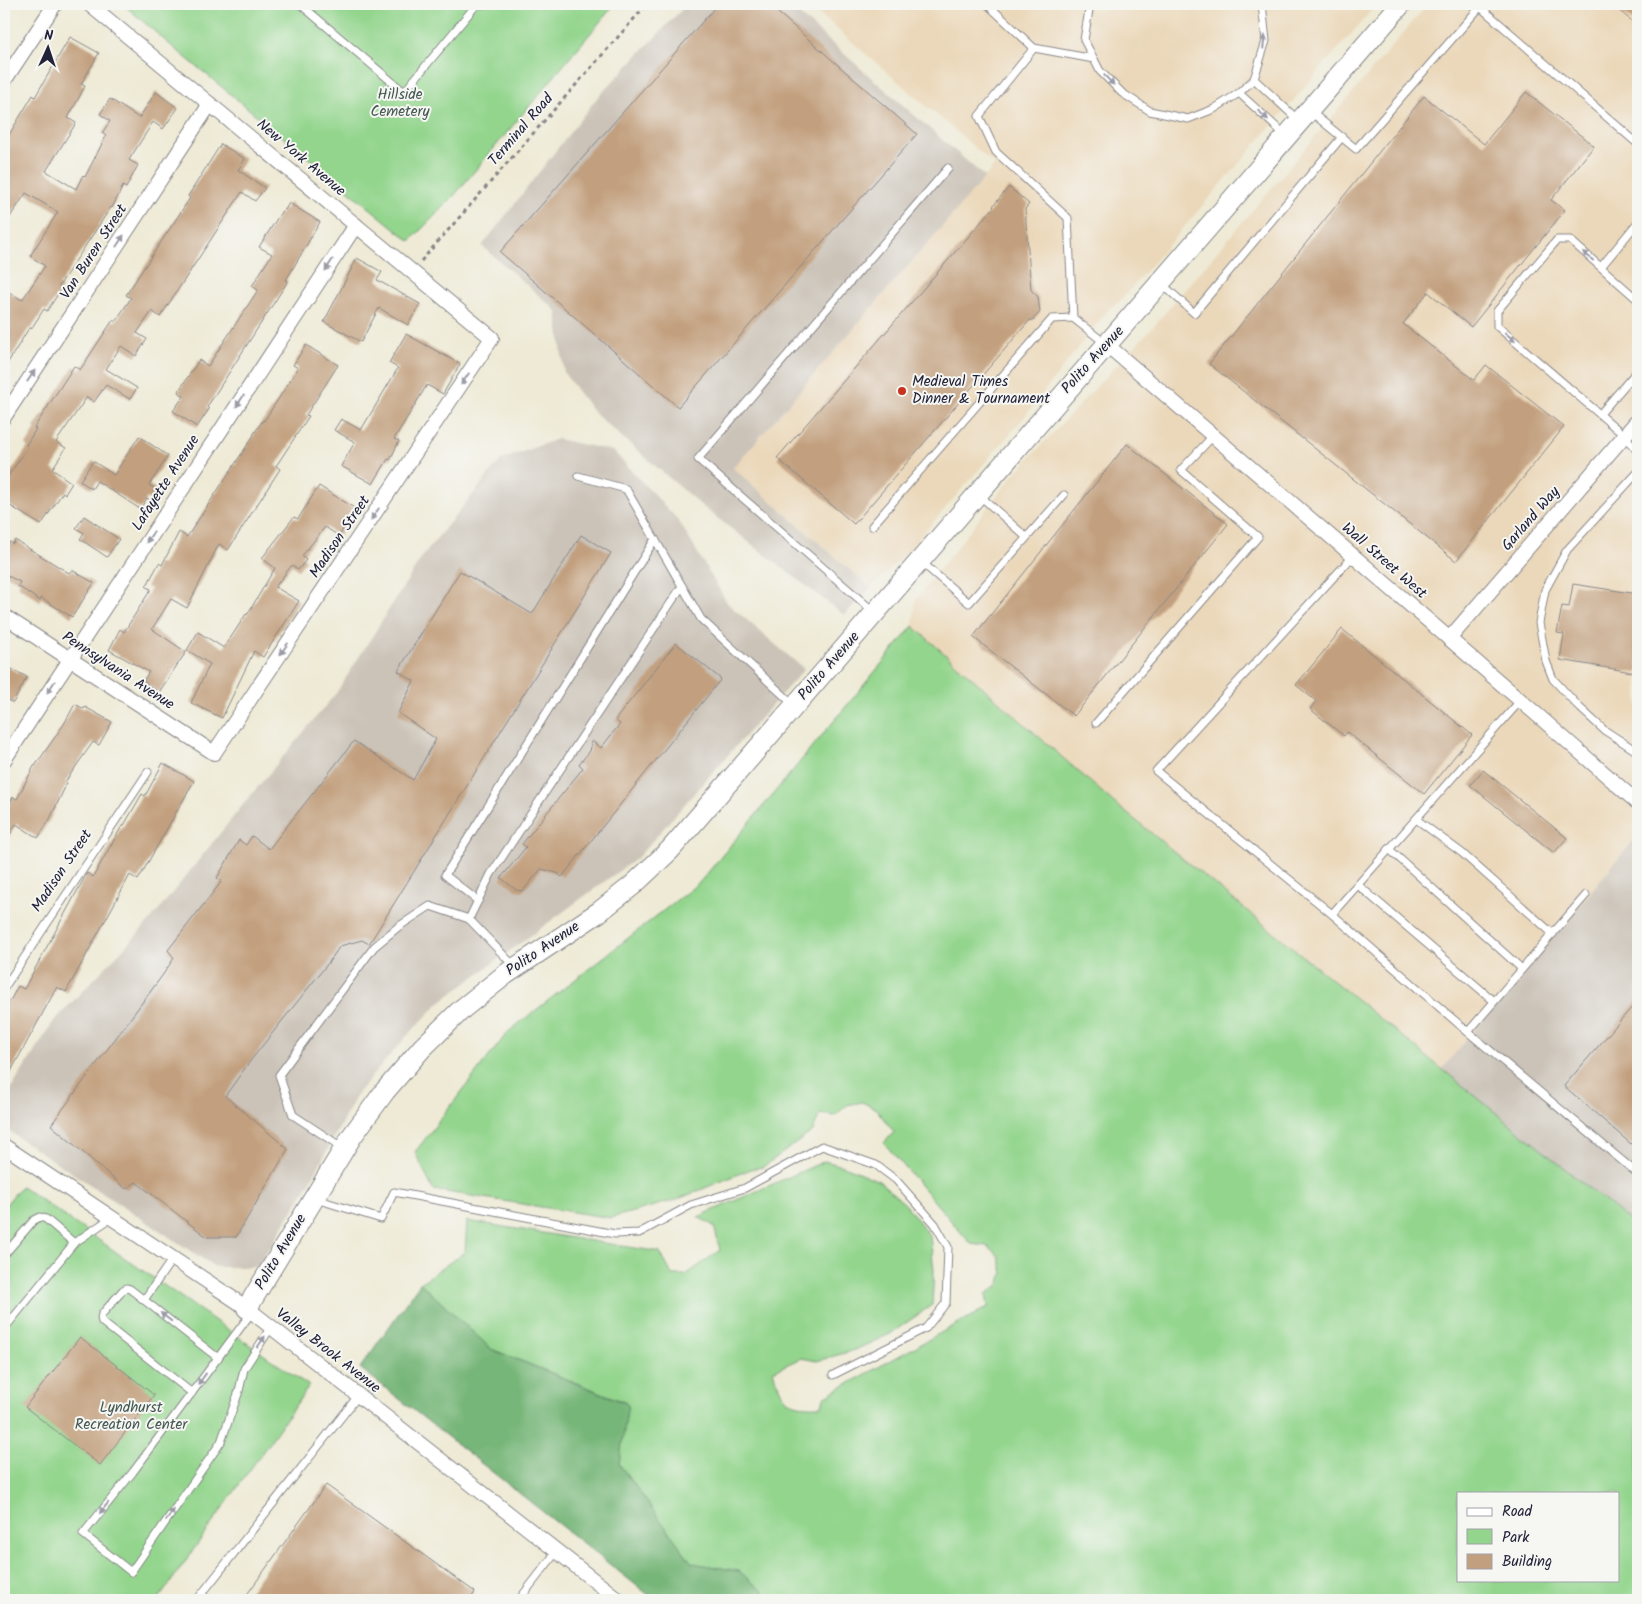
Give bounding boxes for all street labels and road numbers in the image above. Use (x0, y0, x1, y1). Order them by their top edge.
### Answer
street label: Terminal Road (482, 88, 560, 172)
street label: New York Avenue (251, 113, 351, 203)
street label: Van Buren Street (54, 199, 134, 304)
street label: Polito Avenue (1056, 320, 1131, 400)
street label: Lafayette Avenue (126, 430, 206, 536)
street label: Garland Way (1496, 481, 1567, 557)
street label: Madison Street (303, 491, 377, 583)
street label: Wall Street West (1336, 517, 1432, 605)
street label: Pennsylvania Avenue (57, 625, 179, 717)
street label: Polito Avenue (792, 626, 866, 706)
street label: Madison Street (25, 825, 99, 917)
street label: Polito Avenue (501, 915, 585, 983)
street label: Polito Avenue (249, 1209, 313, 1295)
street label: Valley Brook Avenue (270, 1302, 386, 1400)

